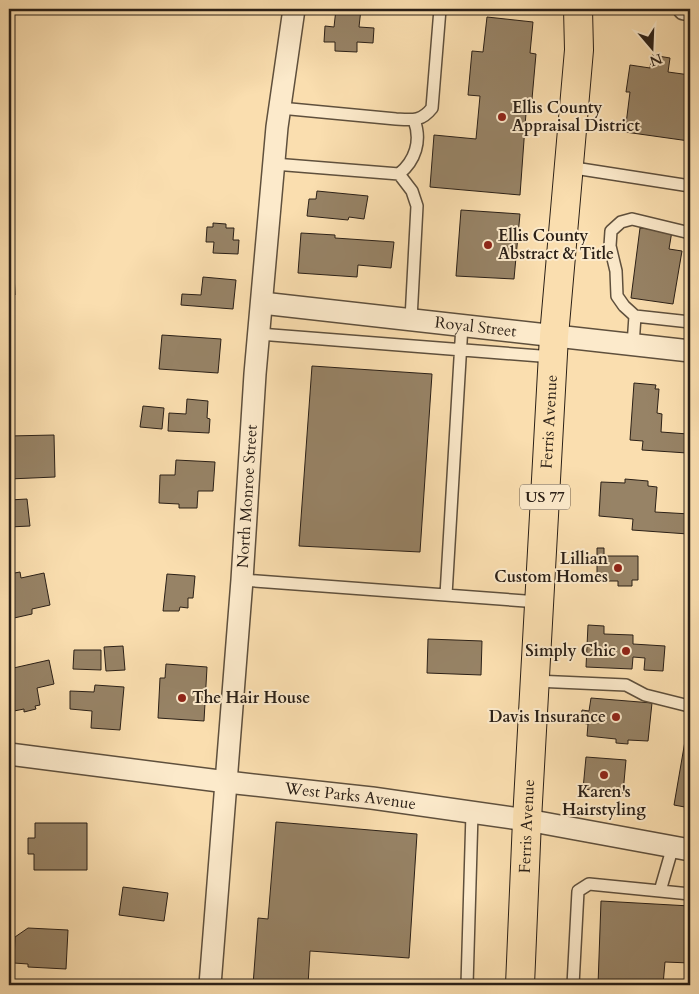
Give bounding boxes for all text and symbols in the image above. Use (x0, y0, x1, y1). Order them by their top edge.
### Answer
north arrow (626, 22, 676, 72)
text: N (647, 49, 665, 71)
place label: Ellis County Appraisal District (512, 97, 640, 137)
marker: Ellis County Appraisal District (496, 111, 508, 123)
place label: Ellis County Abstract & Title (498, 225, 614, 265)
marker: Ellis County Abstract & Title (482, 239, 494, 251)
street label: Royal Street (434, 311, 518, 342)
street label: Ferris Avenue (536, 374, 563, 469)
street label: North Monroe Street (232, 424, 263, 569)
road number: US 77 (520, 484, 570, 510)
place label: Lillian Custom Homes (494, 548, 609, 588)
marker: Lillian Custom Homes (612, 562, 624, 574)
place label: Simply Chic (525, 640, 616, 662)
marker: Simply Chic (620, 645, 632, 657)
place label: The Hair House (192, 687, 310, 709)
marker: The Hair House (176, 692, 188, 704)
place label: Davis Insurance (489, 706, 606, 728)
marker: Davis Insurance (610, 711, 622, 723)
marker: Karen's Hairstyling (598, 769, 610, 781)
street label: West Parks Avenue (283, 777, 417, 815)
street label: Ferris Avenue (514, 779, 540, 874)
place label: Karen's Hairstyling (562, 781, 646, 821)

